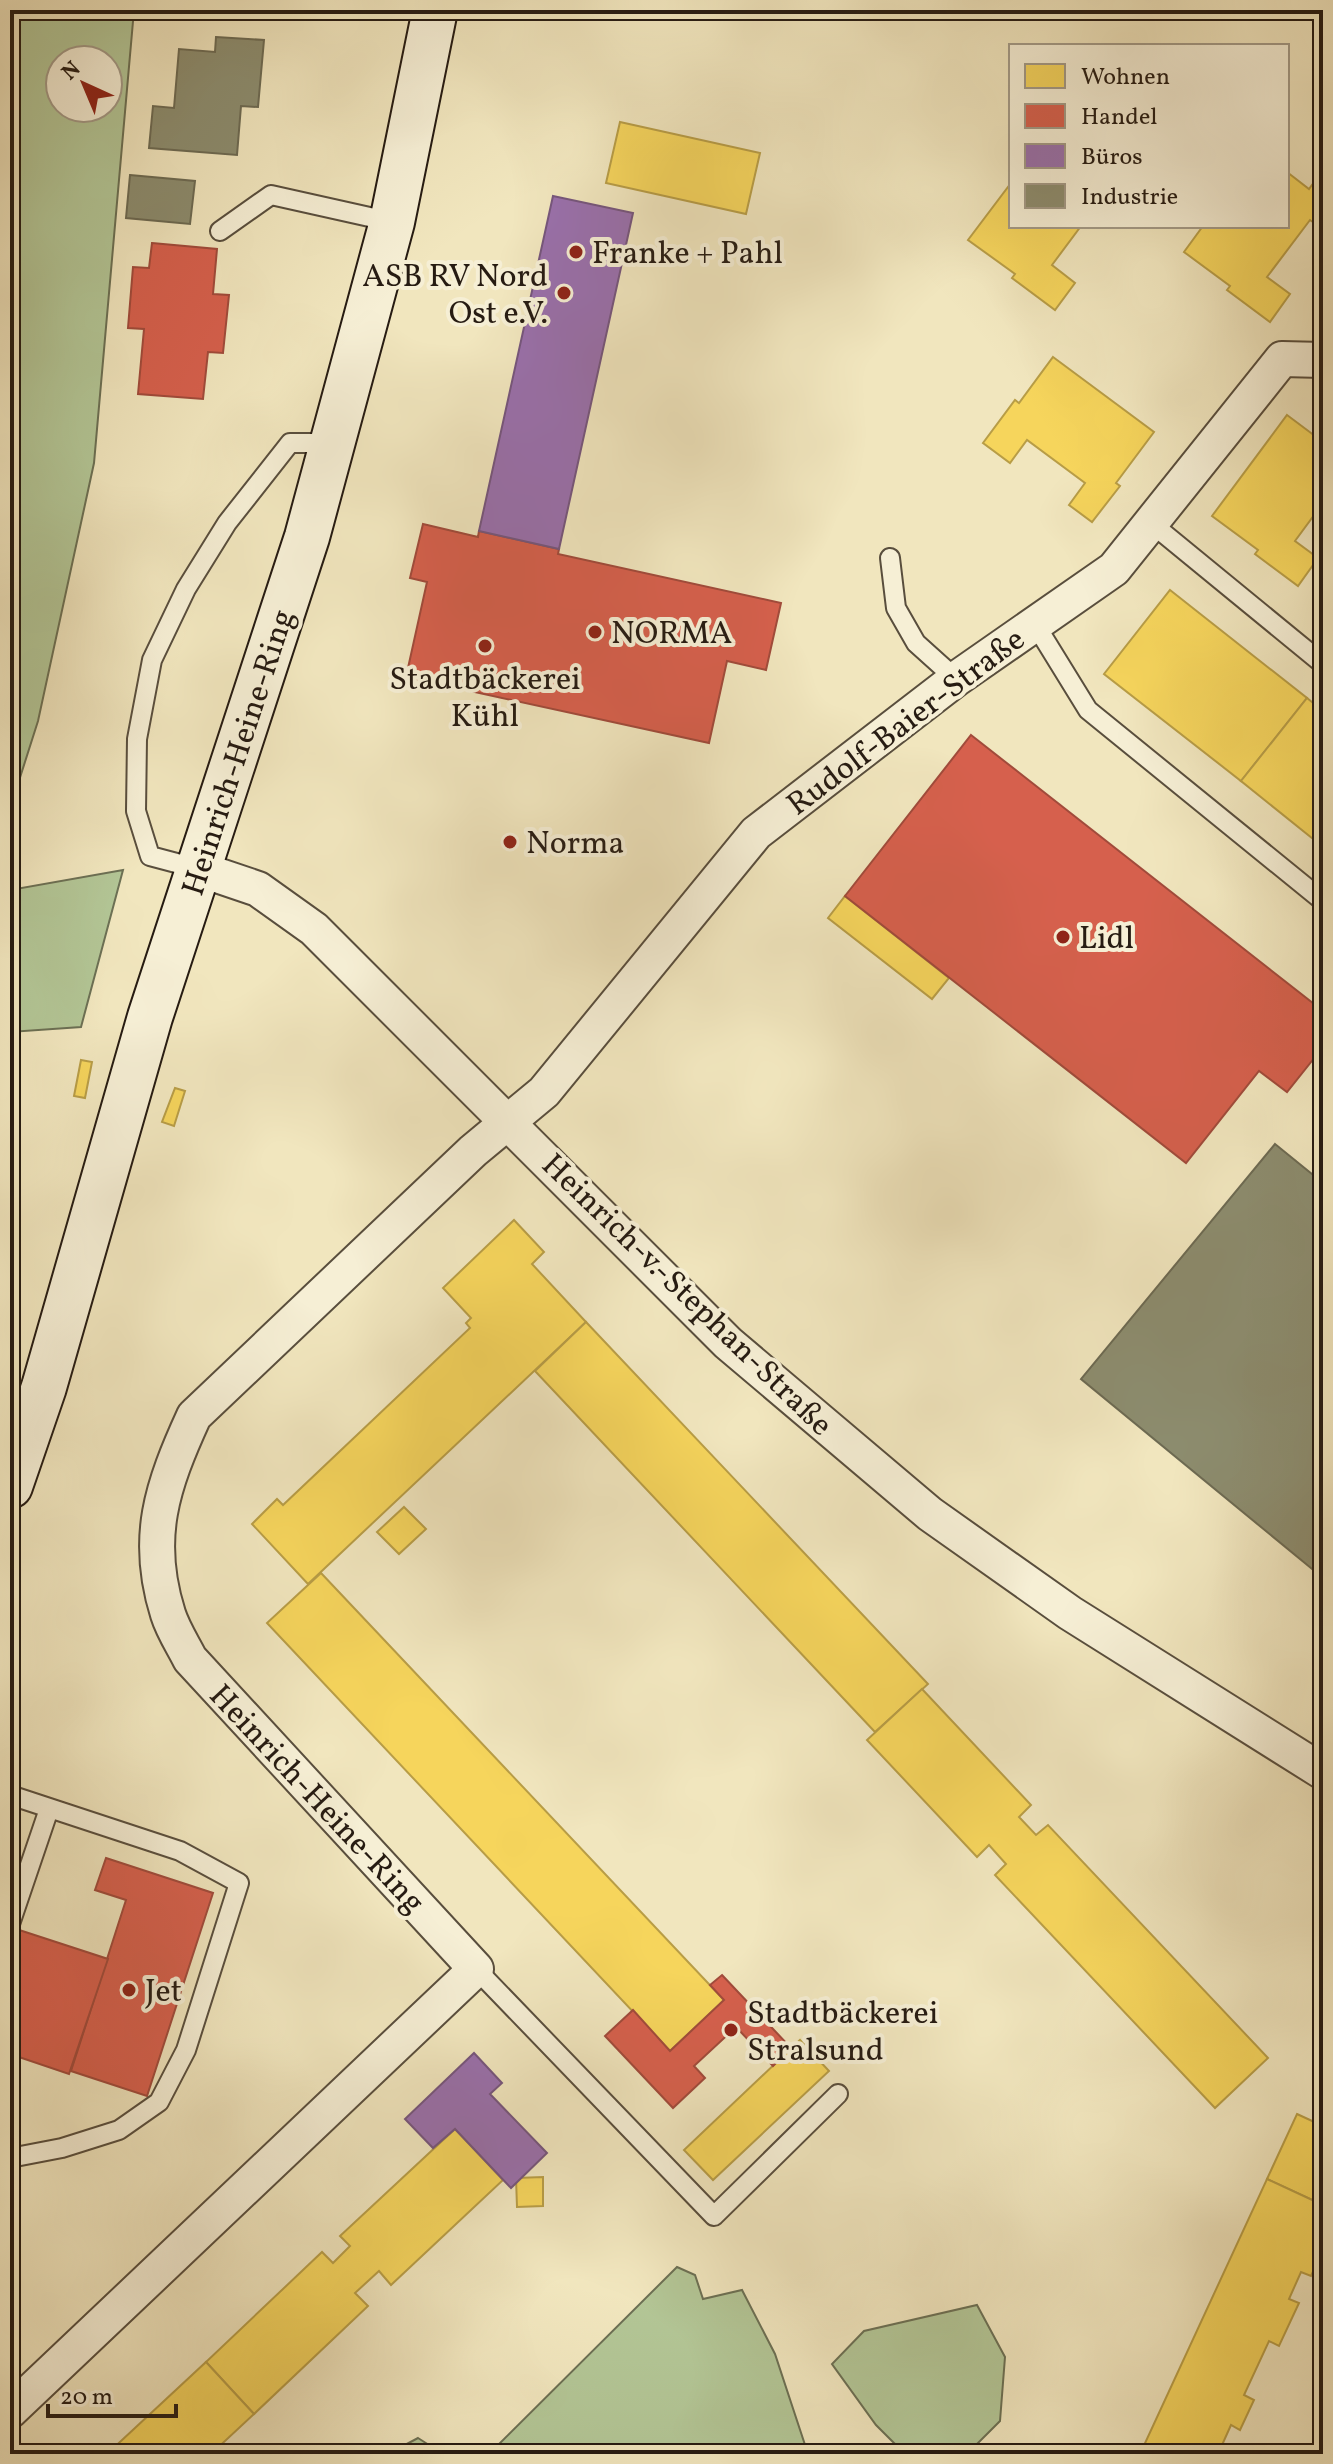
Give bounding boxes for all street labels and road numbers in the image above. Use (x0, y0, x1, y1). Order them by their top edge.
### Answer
street label: Heinrich-Heine-Ring (173, 604, 307, 902)
street label: Rudolf-Baier-Straße (779, 619, 1035, 828)
street label: Heinrich-v.-Stephan-Straße (530, 1145, 841, 1447)
street label: Heinrich-Heine-Ring (198, 1676, 434, 1924)

